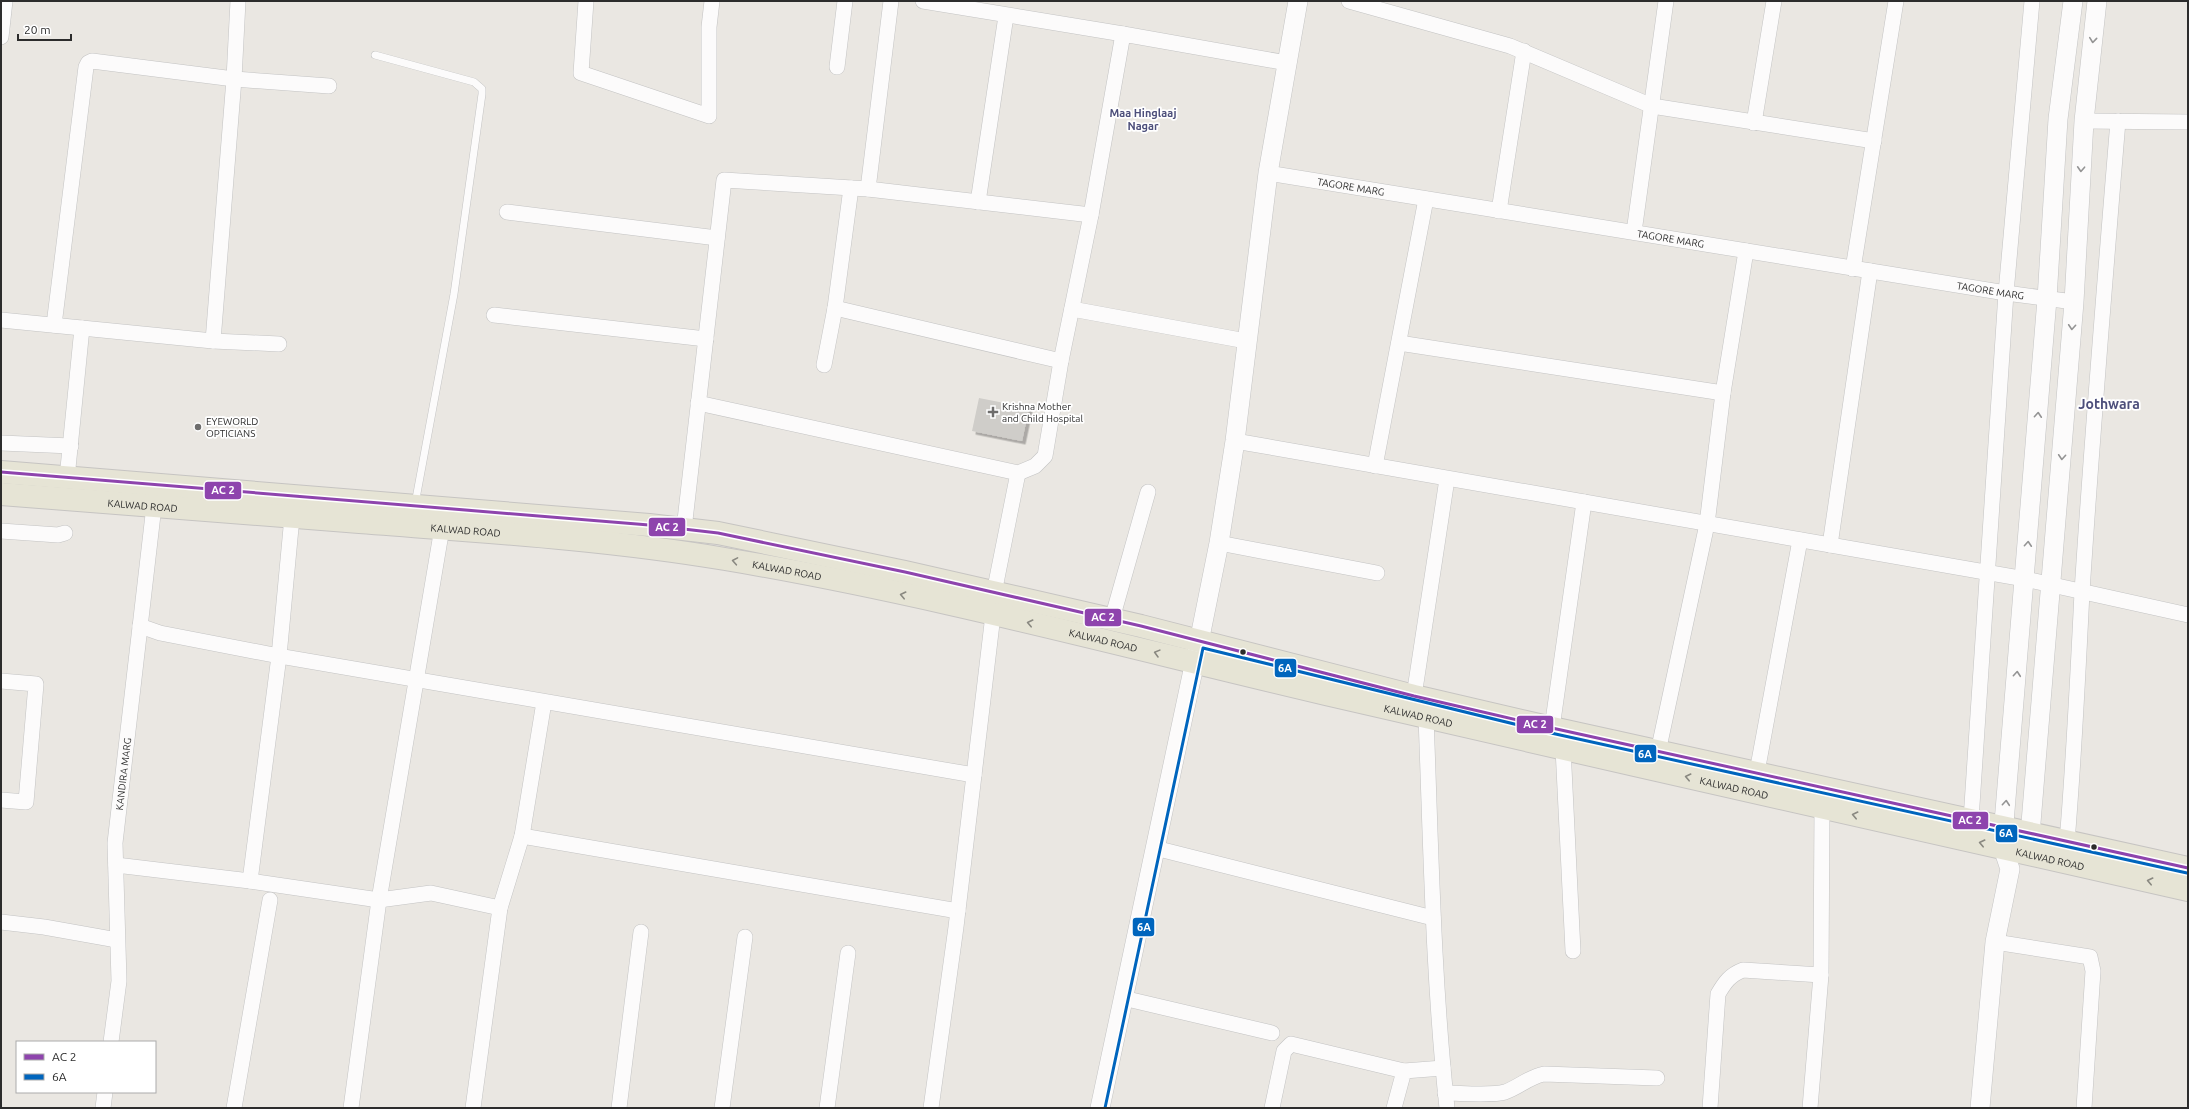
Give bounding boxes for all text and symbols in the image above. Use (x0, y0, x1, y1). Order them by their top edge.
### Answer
scale bar (18, 16, 71, 42)
text: 20 m (24, 23, 51, 36)
one-way arrow (2089, 37, 2098, 43)
district label: Maa Hinglaaj Nagar (1110, 107, 1176, 132)
one-way arrow (2077, 166, 2086, 172)
street label: TAGORE MARG (1316, 176, 1385, 197)
street label: TAGORE MARG (1636, 228, 1705, 249)
street label: TAGORE MARG (1956, 280, 2025, 301)
one-way arrow (2068, 324, 2077, 330)
district label: Jothwara (2078, 396, 2140, 412)
place label: Krishna Mother and Child Hospital (1002, 401, 1084, 424)
marker: Krishna Mother and Child Hospital (987, 406, 999, 418)
one-way arrow (2033, 412, 2042, 418)
place label: EYEWORLD OPTICIANS (206, 416, 258, 439)
marker: EYEWORLD OPTICIANS (193, 422, 203, 432)
one-way arrow (2058, 453, 2067, 460)
line badge: AC 2 (204, 481, 242, 500)
text: AC 2 (211, 484, 235, 496)
street label: KALWAD ROAD (107, 497, 178, 514)
line badge: AC 2 (648, 517, 686, 537)
text: AC 2 (655, 521, 679, 533)
street label: KALWAD ROAD (430, 522, 501, 538)
one-way arrow (2023, 541, 2032, 547)
one-way arrow (732, 557, 738, 565)
street label: KALWAD ROAD (751, 558, 822, 582)
one-way arrow (900, 591, 907, 599)
line badge: AC 2 (1084, 608, 1122, 627)
text: AC 2 (1091, 611, 1115, 623)
one-way arrow (1027, 620, 1033, 628)
street label: KALWAD ROAD (1068, 626, 1139, 654)
unlabelled marker (1238, 647, 1248, 657)
one-way arrow (1154, 650, 1160, 658)
line badge: 6A (1274, 658, 1297, 678)
text: 6A (1278, 662, 1292, 674)
one-way arrow (2012, 671, 2021, 677)
street label: KALWAD ROAD (1383, 702, 1454, 729)
line badge: AC 2 (1516, 715, 1554, 734)
text: AC 2 (1523, 718, 1547, 730)
street label: KANDIRA MARG (113, 737, 133, 811)
line badge: 6A (1634, 744, 1657, 763)
text: 6A (1638, 748, 1652, 760)
one-way arrow (1684, 773, 1691, 781)
street label: KALWAD ROAD (1699, 775, 1770, 801)
one-way arrow (2002, 800, 2011, 806)
one-way arrow (1852, 811, 1859, 819)
line badge: AC 2 (1952, 811, 1989, 830)
text: AC 2 (1958, 814, 1982, 826)
line badge: 6A (1995, 824, 2018, 843)
text: 6A (1999, 827, 2013, 839)
one-way arrow (1979, 840, 1985, 848)
unlabelled marker (2089, 842, 2099, 852)
street label: KALWAD ROAD (2015, 846, 2086, 872)
one-way arrow (2147, 878, 2153, 886)
line badge: 6A (1132, 917, 1155, 937)
text: 6A (1137, 921, 1151, 933)
legend (16, 1041, 156, 1093)
text: AC 2 (52, 1050, 77, 1063)
text: 6A (52, 1070, 67, 1083)

